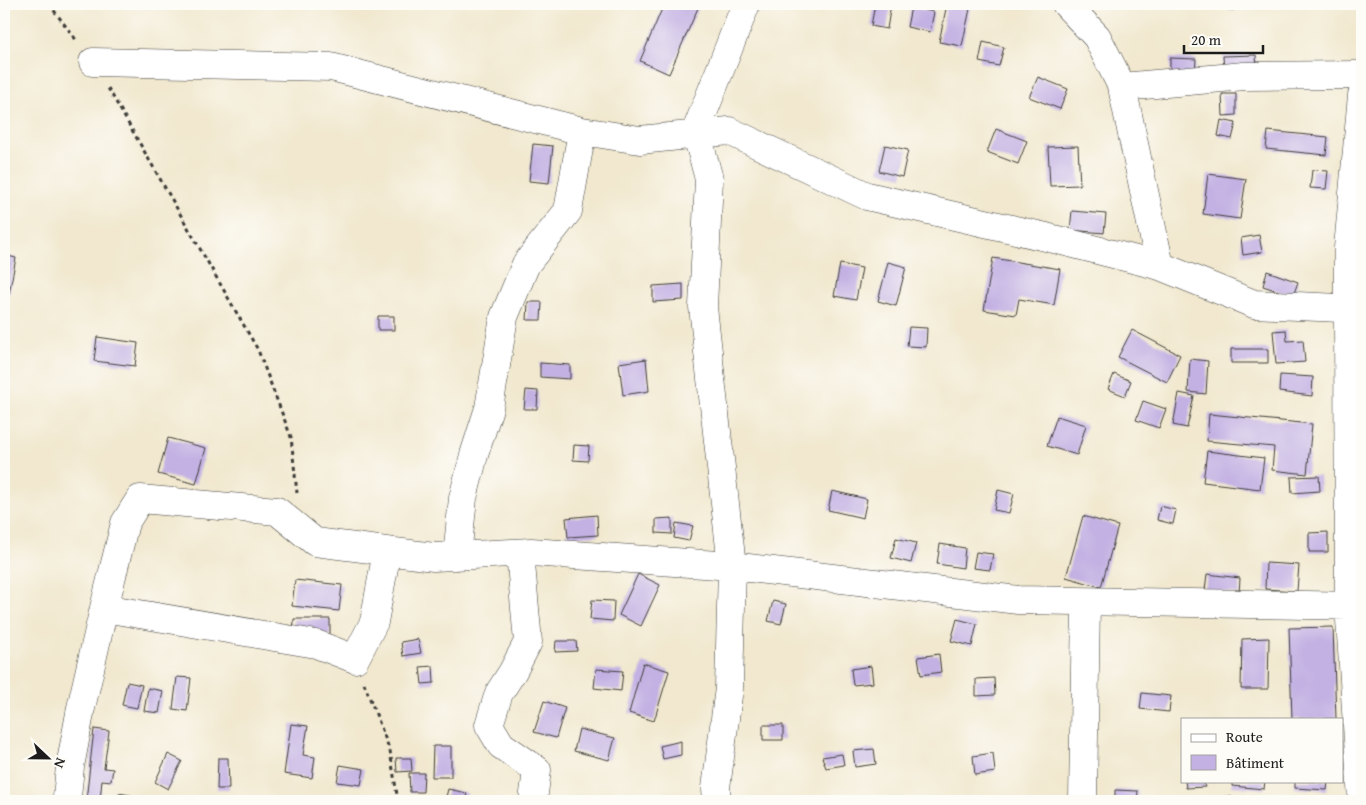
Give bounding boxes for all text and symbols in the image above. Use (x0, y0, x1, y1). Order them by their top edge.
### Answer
scale bar (1184, 22, 1262, 54)
text: 20 m (1191, 29, 1222, 50)
legend (1181, 718, 1344, 782)
text: Route (1226, 726, 1263, 747)
north arrow (22, 732, 72, 782)
text: Bâtiment (1226, 752, 1285, 773)
text: N (49, 755, 71, 772)

